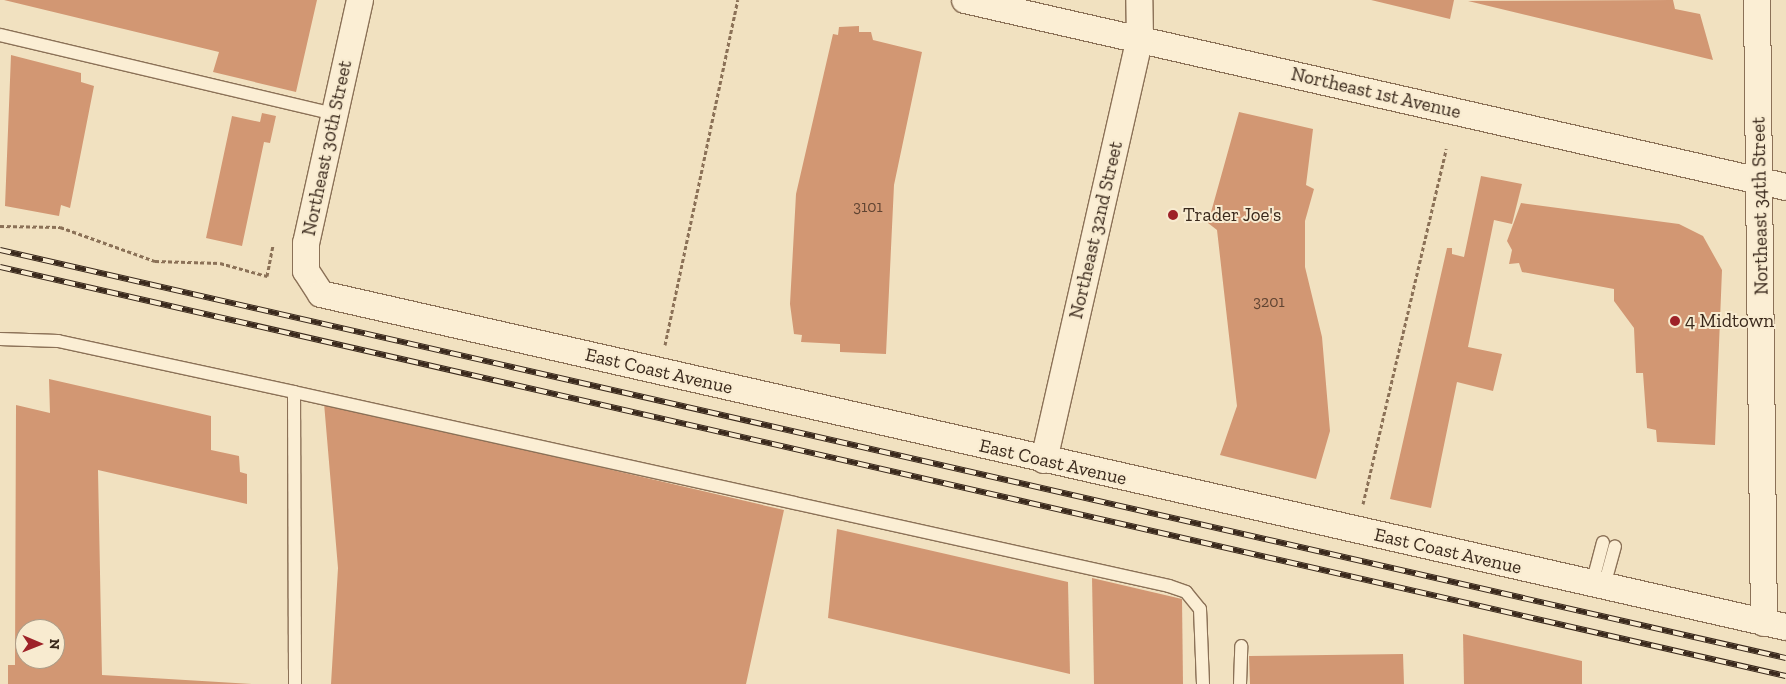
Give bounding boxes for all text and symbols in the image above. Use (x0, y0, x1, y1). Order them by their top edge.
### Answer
street label: Northeast 30th Street (297, 58, 357, 238)
street label: Northeast 1st Avenue (1289, 62, 1463, 124)
street label: Northeast 34th Street (1747, 117, 1773, 295)
street label: Northeast 32nd Street (1064, 139, 1128, 321)
house number: 3101 (853, 197, 883, 217)
place label: Trader Joe's (1183, 204, 1282, 226)
marker: Trader Joe's (1167, 209, 1179, 221)
house number: 3201 (1253, 292, 1285, 312)
place label: 4 Midtown (1685, 310, 1774, 332)
marker: 4 Midtown (1669, 315, 1681, 327)
street label: East Coast Avenue (583, 343, 735, 399)
street label: East Coast Avenue (977, 434, 1129, 490)
street label: East Coast Avenue (1372, 523, 1524, 579)
north arrow (15, 619, 65, 669)
text: N (46, 639, 63, 650)

